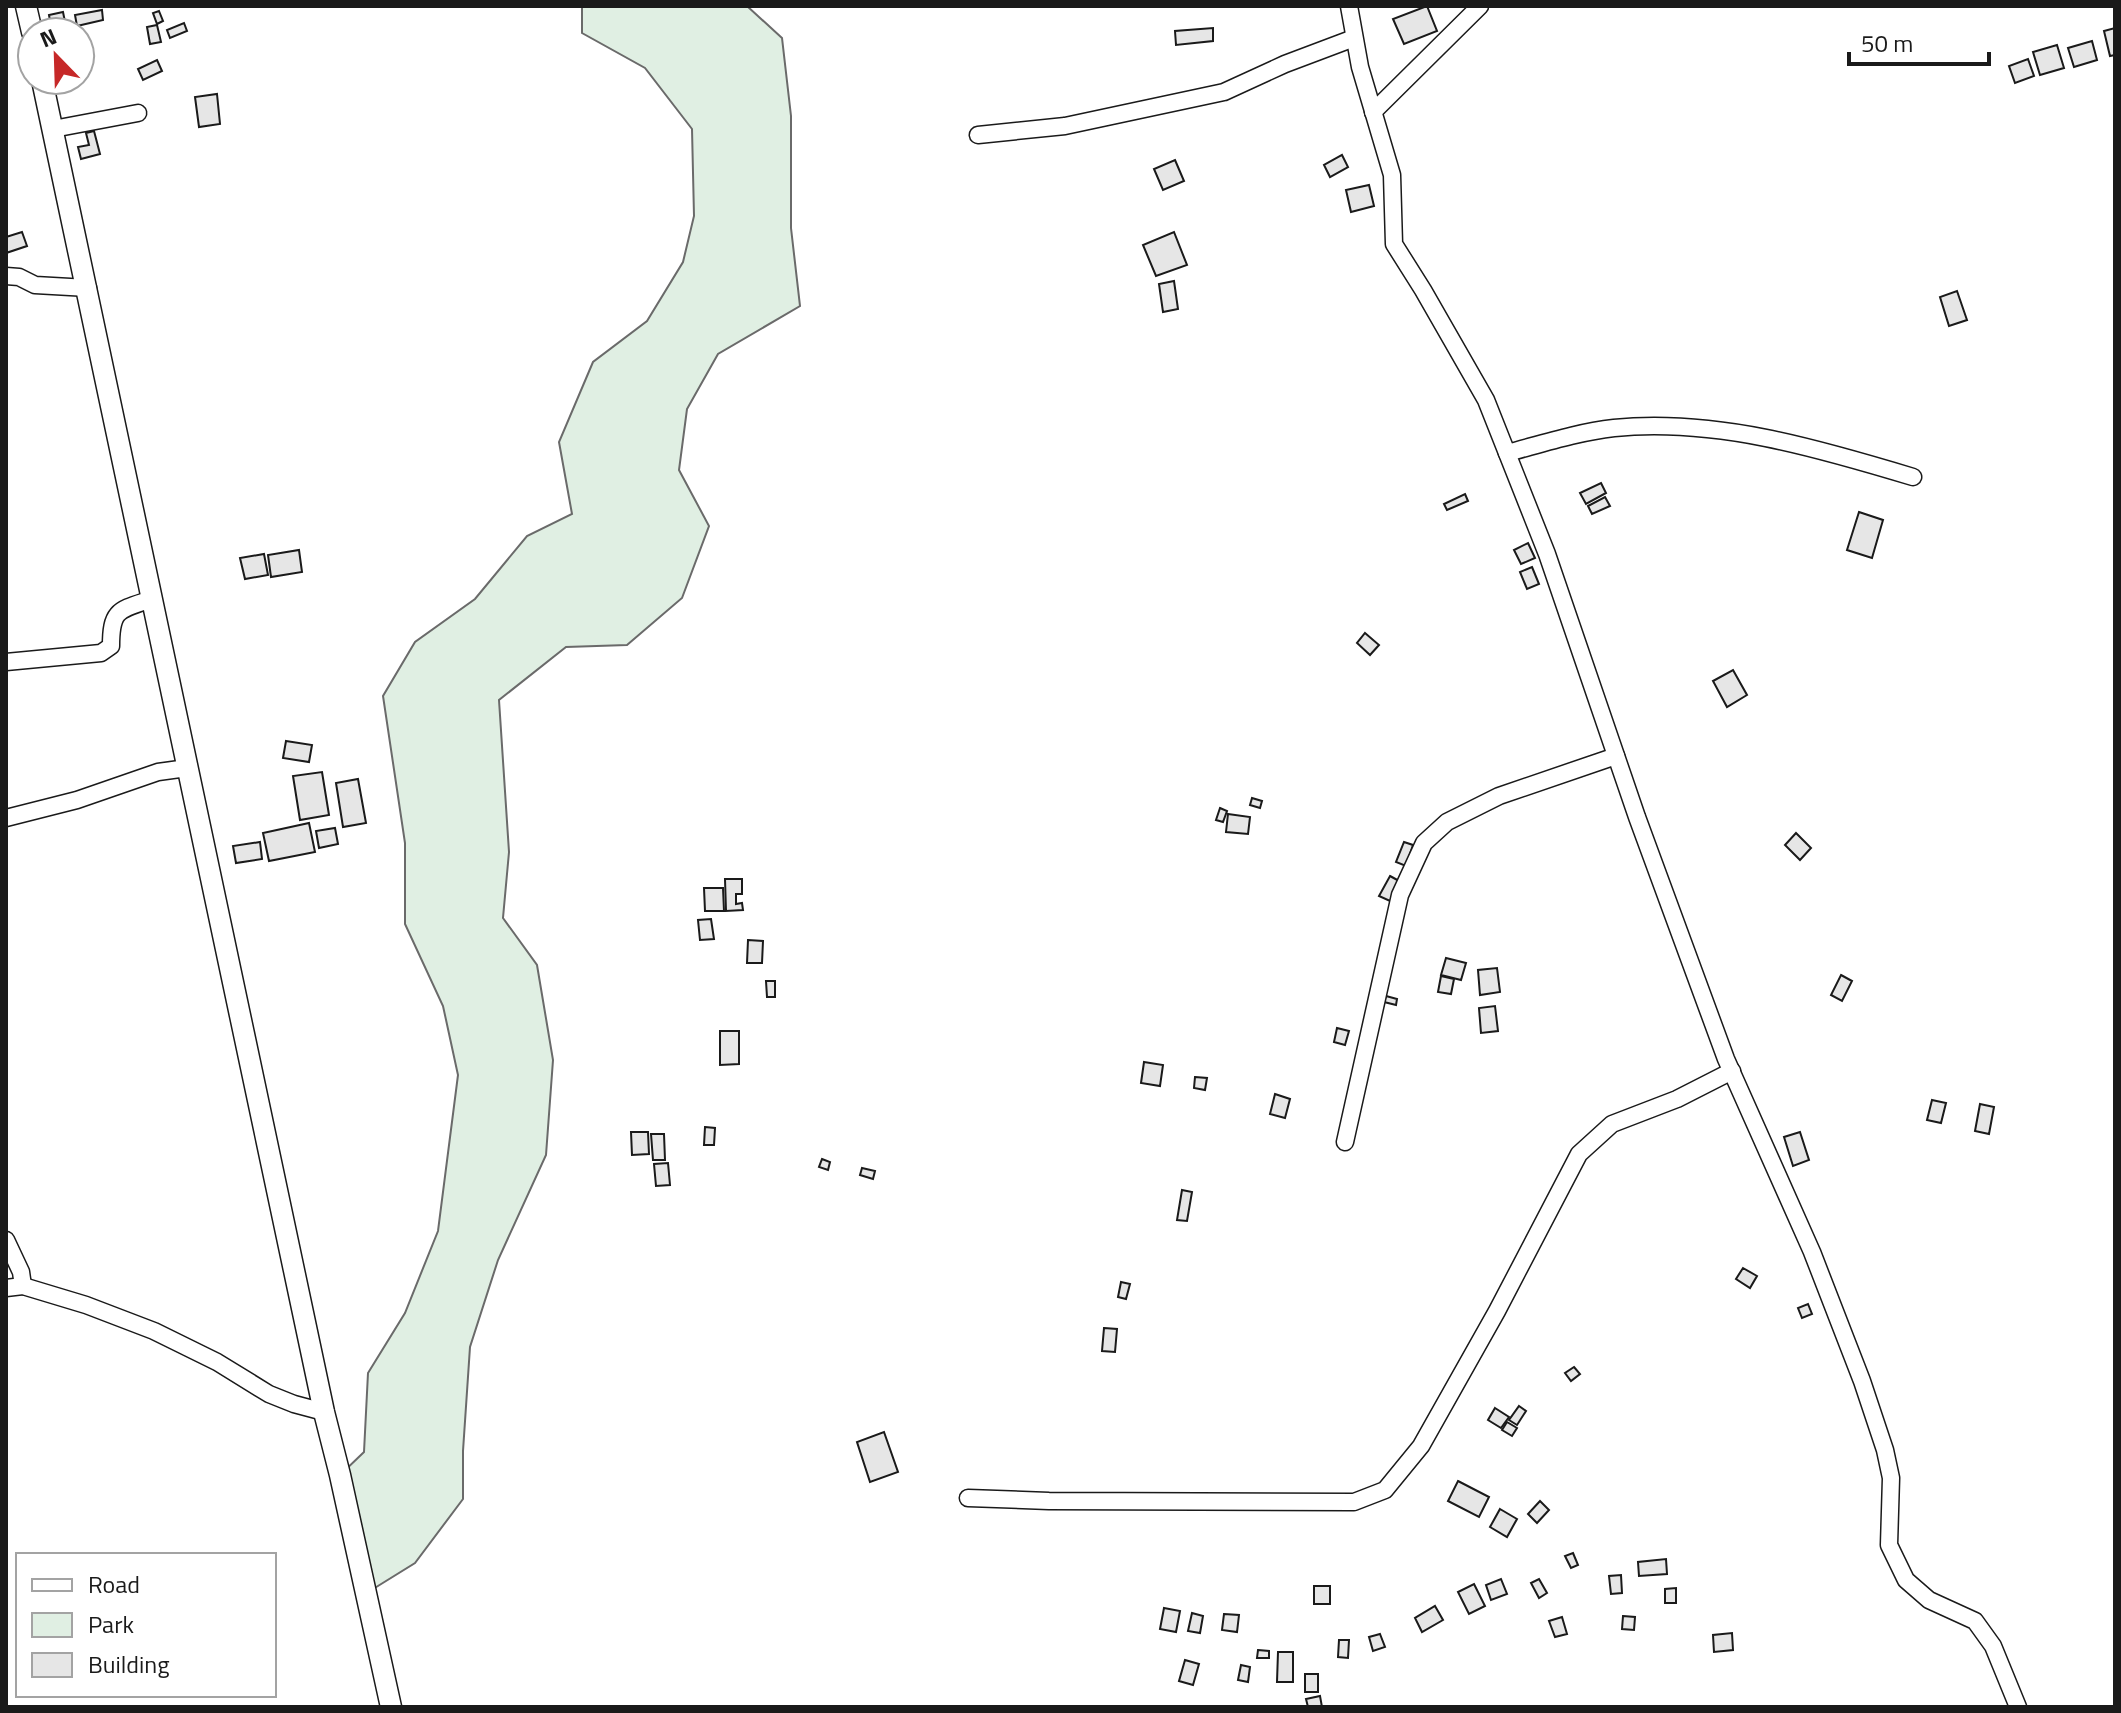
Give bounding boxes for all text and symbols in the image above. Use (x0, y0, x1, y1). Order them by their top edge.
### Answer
north arrow (16, 16, 96, 96)
scale bar (1849, 16, 1989, 66)
text: N (35, 19, 62, 56)
text: 50 m (1861, 25, 1913, 61)
legend (16, 1553, 276, 1697)
text: Road (88, 1566, 140, 1602)
text: Park (88, 1606, 134, 1642)
text: Building (88, 1646, 170, 1682)

